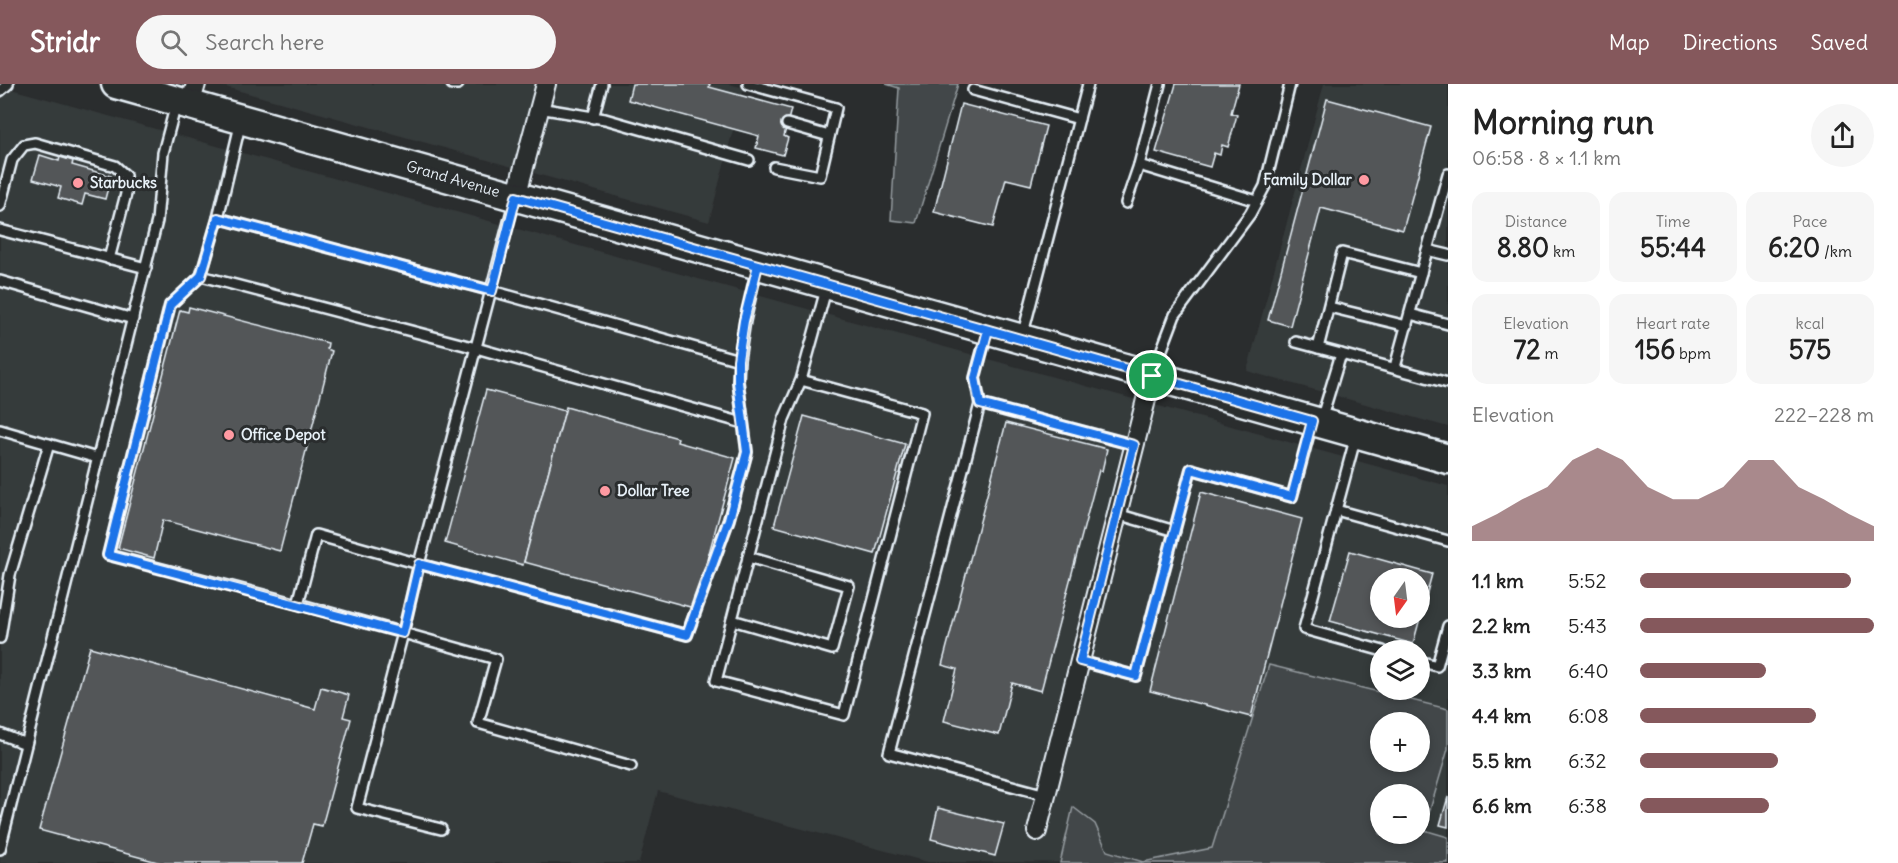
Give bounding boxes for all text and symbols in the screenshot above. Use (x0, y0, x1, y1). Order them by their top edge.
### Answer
search box (136, 15, 556, 69)
text: Stridr (30, 24, 100, 60)
icon: search (157, 26, 190, 59)
text: Search here (205, 28, 324, 56)
text: Map (1609, 29, 1650, 56)
text: Directions (1683, 29, 1777, 56)
text: Saved (1810, 29, 1868, 56)
text: Morning run (1472, 101, 1654, 143)
button: share (1811, 104, 1874, 167)
text: 06:58 · 8 × 1.1 km (1472, 145, 1621, 170)
street label: Grand Avenue (404, 156, 502, 201)
place label: Family Dollar (1263, 170, 1353, 190)
place label: Starbucks (90, 173, 157, 192)
marker: Family Dollar (1357, 173, 1371, 187)
marker: Starbucks (71, 176, 85, 190)
text: Distance (1505, 211, 1567, 231)
text: Time (1656, 211, 1690, 231)
text: Pace (1793, 211, 1827, 231)
text: 8.80 (1497, 231, 1549, 264)
text: 55:44 (1640, 231, 1706, 264)
text: 6:20 (1768, 231, 1820, 264)
text: km (1549, 241, 1575, 261)
text: /km (1820, 241, 1852, 261)
text: Elevation (1503, 313, 1569, 333)
text: Heart rate (1636, 313, 1710, 333)
text: kcal (1796, 313, 1824, 333)
text: 72 (1514, 333, 1541, 366)
text: 156 (1635, 333, 1675, 366)
text: 575 (1789, 333, 1831, 366)
text: m (1541, 343, 1558, 363)
text: bpm (1675, 343, 1711, 363)
pin (1126, 350, 1177, 401)
icon: arrive (1135, 359, 1168, 392)
text: Elevation (1472, 402, 1554, 427)
text: 222–228 m (1774, 402, 1874, 427)
place label: Office Depot (241, 425, 326, 445)
marker: Office Depot (222, 428, 236, 442)
place label: Dollar Tree (617, 481, 690, 500)
marker: Dollar Tree (598, 484, 612, 498)
north arrow (1370, 568, 1430, 628)
map controls (1370, 568, 1430, 844)
text: 1.1 km (1472, 568, 1524, 593)
text: 5:52 (1568, 568, 1606, 593)
text: 2.2 km (1472, 613, 1531, 638)
text: 5:43 (1568, 613, 1607, 638)
button: layers (1370, 640, 1430, 700)
text: 3.3 km (1472, 658, 1531, 683)
text: 6:40 (1568, 658, 1609, 683)
text: 4.4 km (1472, 703, 1531, 728)
text: 6:08 (1568, 703, 1609, 728)
button: + (1370, 712, 1430, 772)
text: 5.5 km (1472, 748, 1532, 773)
text: 6:32 (1568, 748, 1606, 773)
button: − (1370, 784, 1430, 844)
text: 6.6 km (1472, 793, 1532, 818)
text: 6:38 (1568, 793, 1607, 818)

